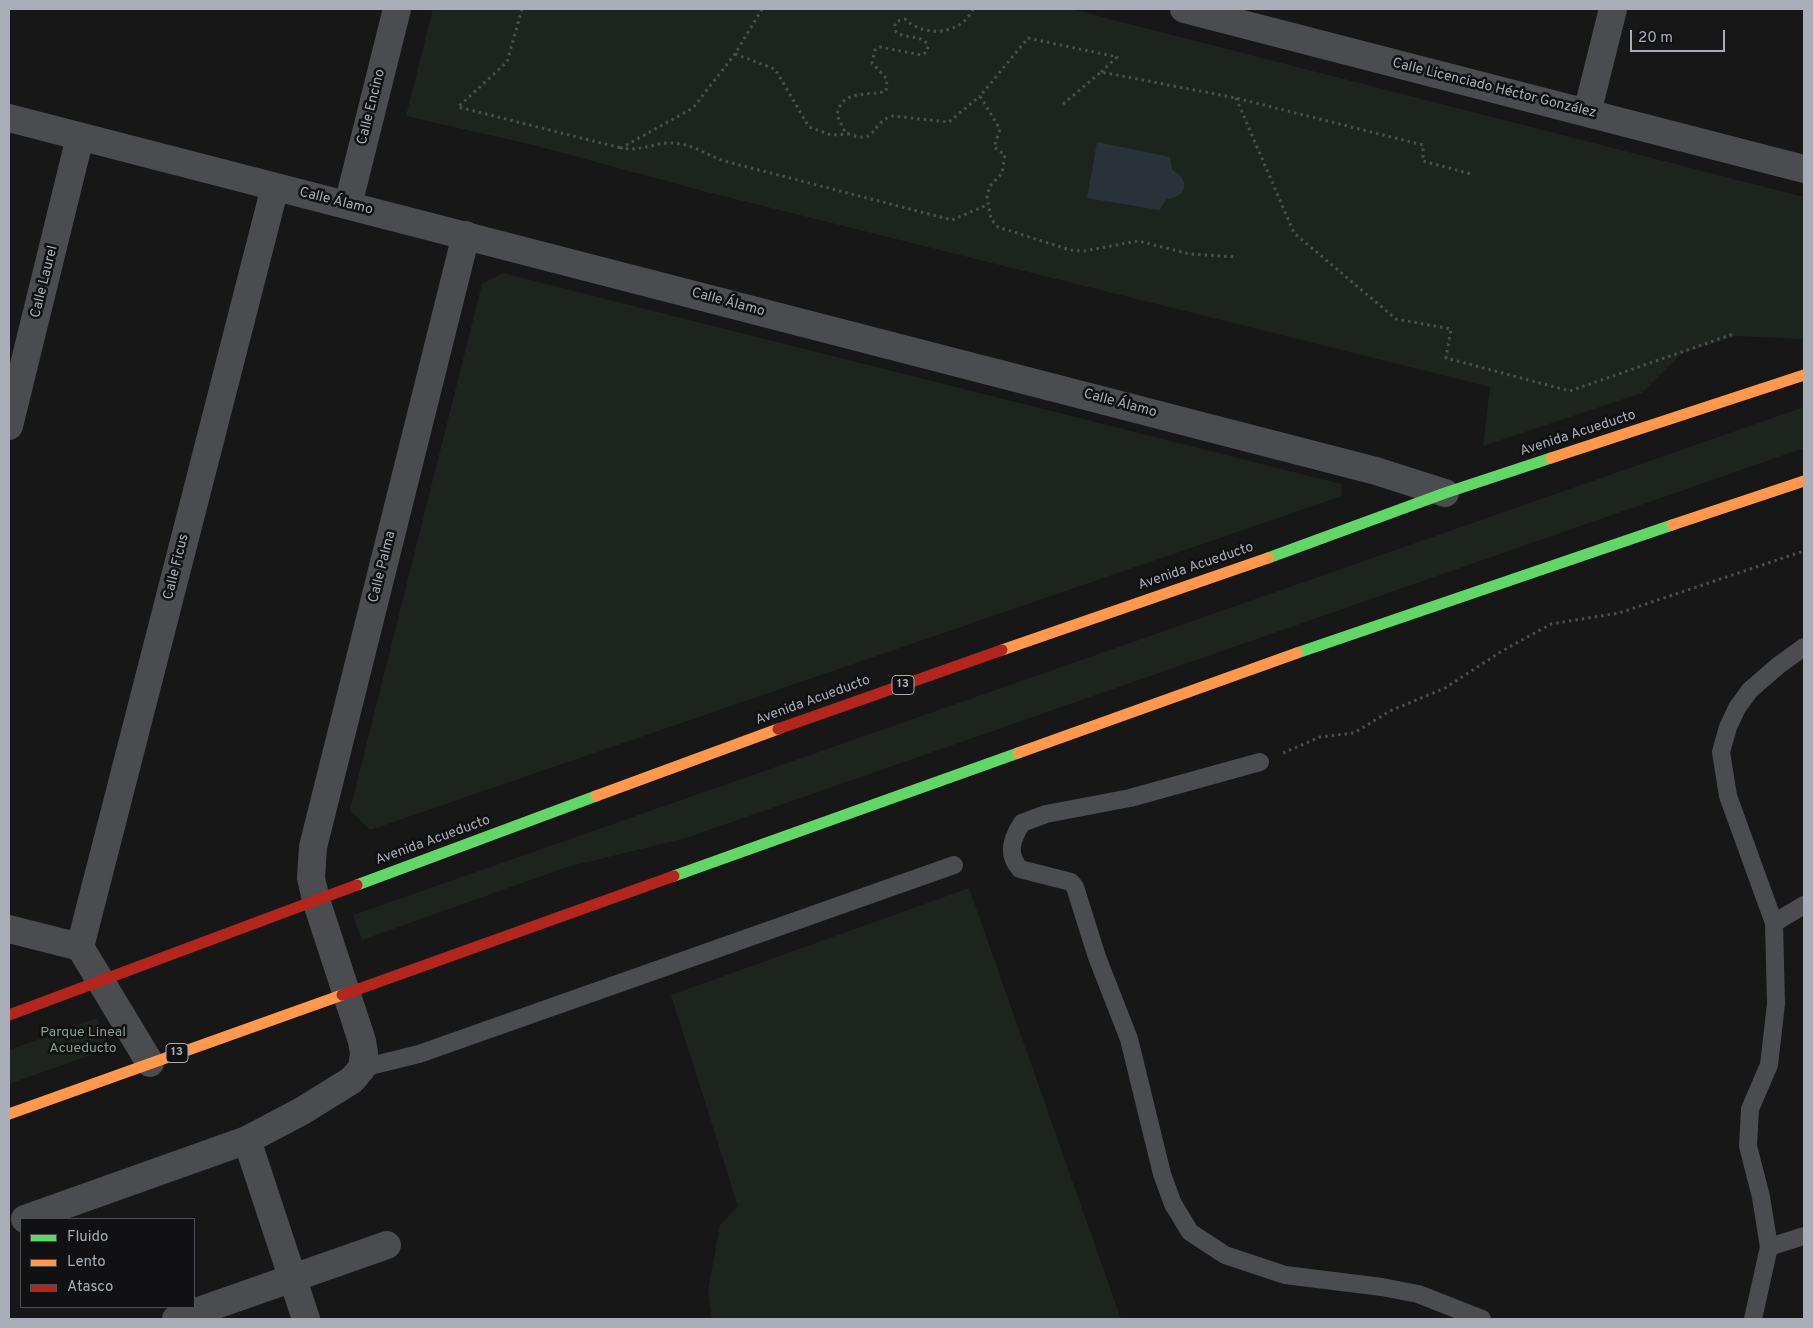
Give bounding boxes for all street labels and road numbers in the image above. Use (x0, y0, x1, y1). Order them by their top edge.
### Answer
street label: Calle Licenciado Héctor González (1390, 55, 1598, 123)
street label: Calle Encino (354, 67, 390, 147)
street label: Calle Álamo (297, 185, 375, 219)
street label: Calle Laurel (28, 244, 62, 320)
street label: Calle Álamo (690, 285, 766, 321)
street label: Calle Álamo (1082, 386, 1158, 422)
street label: Avenida Acueducto (1518, 407, 1638, 461)
street label: Calle Palma (366, 529, 400, 605)
street label: Calle Ficus (161, 532, 193, 602)
street label: Avenida Acueducto (1136, 539, 1256, 595)
street label: Avenida Acueducto (753, 672, 873, 730)
road number: 13 (892, 676, 914, 694)
street label: Avenida Acueducto (373, 812, 493, 870)
road number: 13 (166, 1044, 188, 1062)

